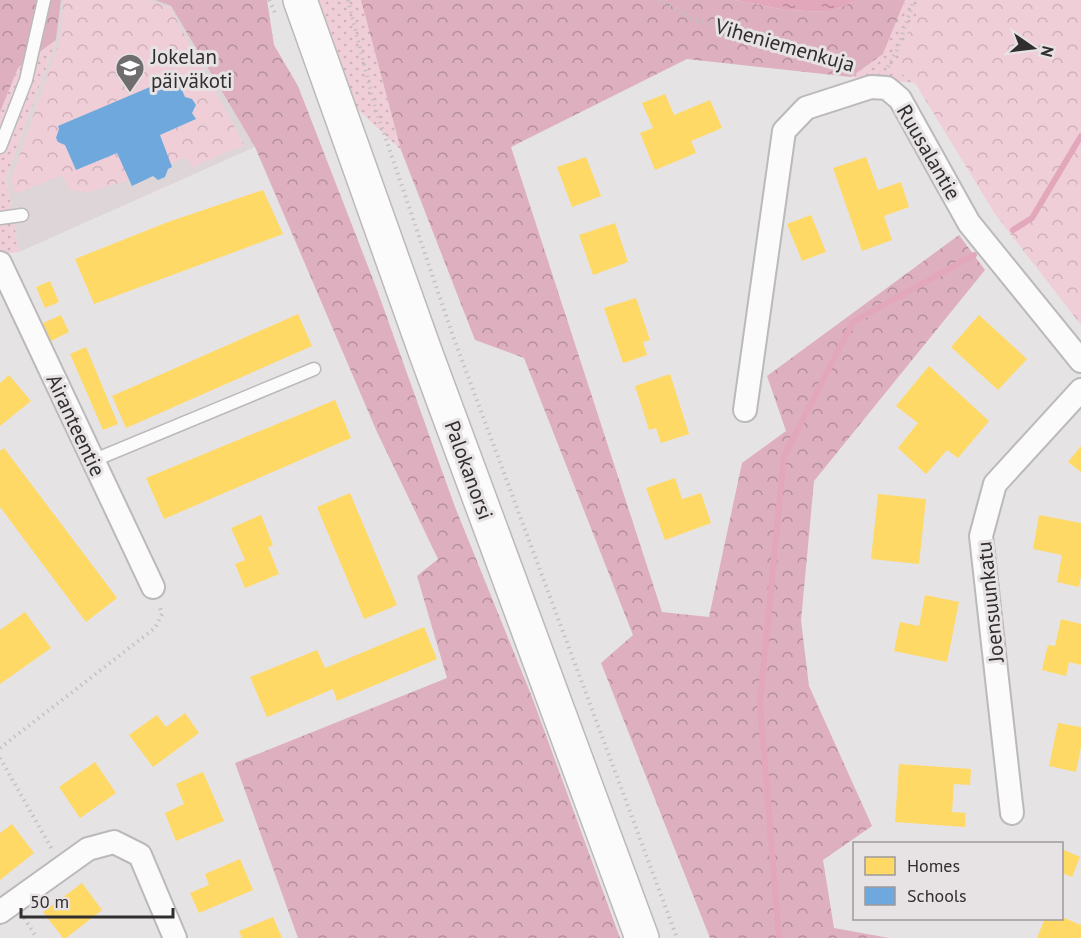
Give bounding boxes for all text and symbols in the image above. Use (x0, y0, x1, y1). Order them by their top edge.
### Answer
street label: Viheniemenkuja (711, 12, 858, 78)
north arrow (1003, 18, 1063, 78)
place label: Jokelan päiväkoti (150, 43, 233, 94)
text: N (1037, 44, 1059, 59)
school or university icon: Jokelan päiväkoti (114, 52, 146, 94)
street label: Ruusalantie (891, 100, 967, 204)
street label: Airanteentie (41, 370, 111, 480)
street label: Palokanorsi (439, 417, 499, 523)
street label: Joensuunkatu (970, 540, 1010, 665)
legend (853, 842, 1063, 920)
text: Homes (907, 854, 960, 877)
scale bar (21, 881, 172, 919)
text: Schools (907, 884, 967, 907)
text: 50 m (30, 890, 69, 913)

